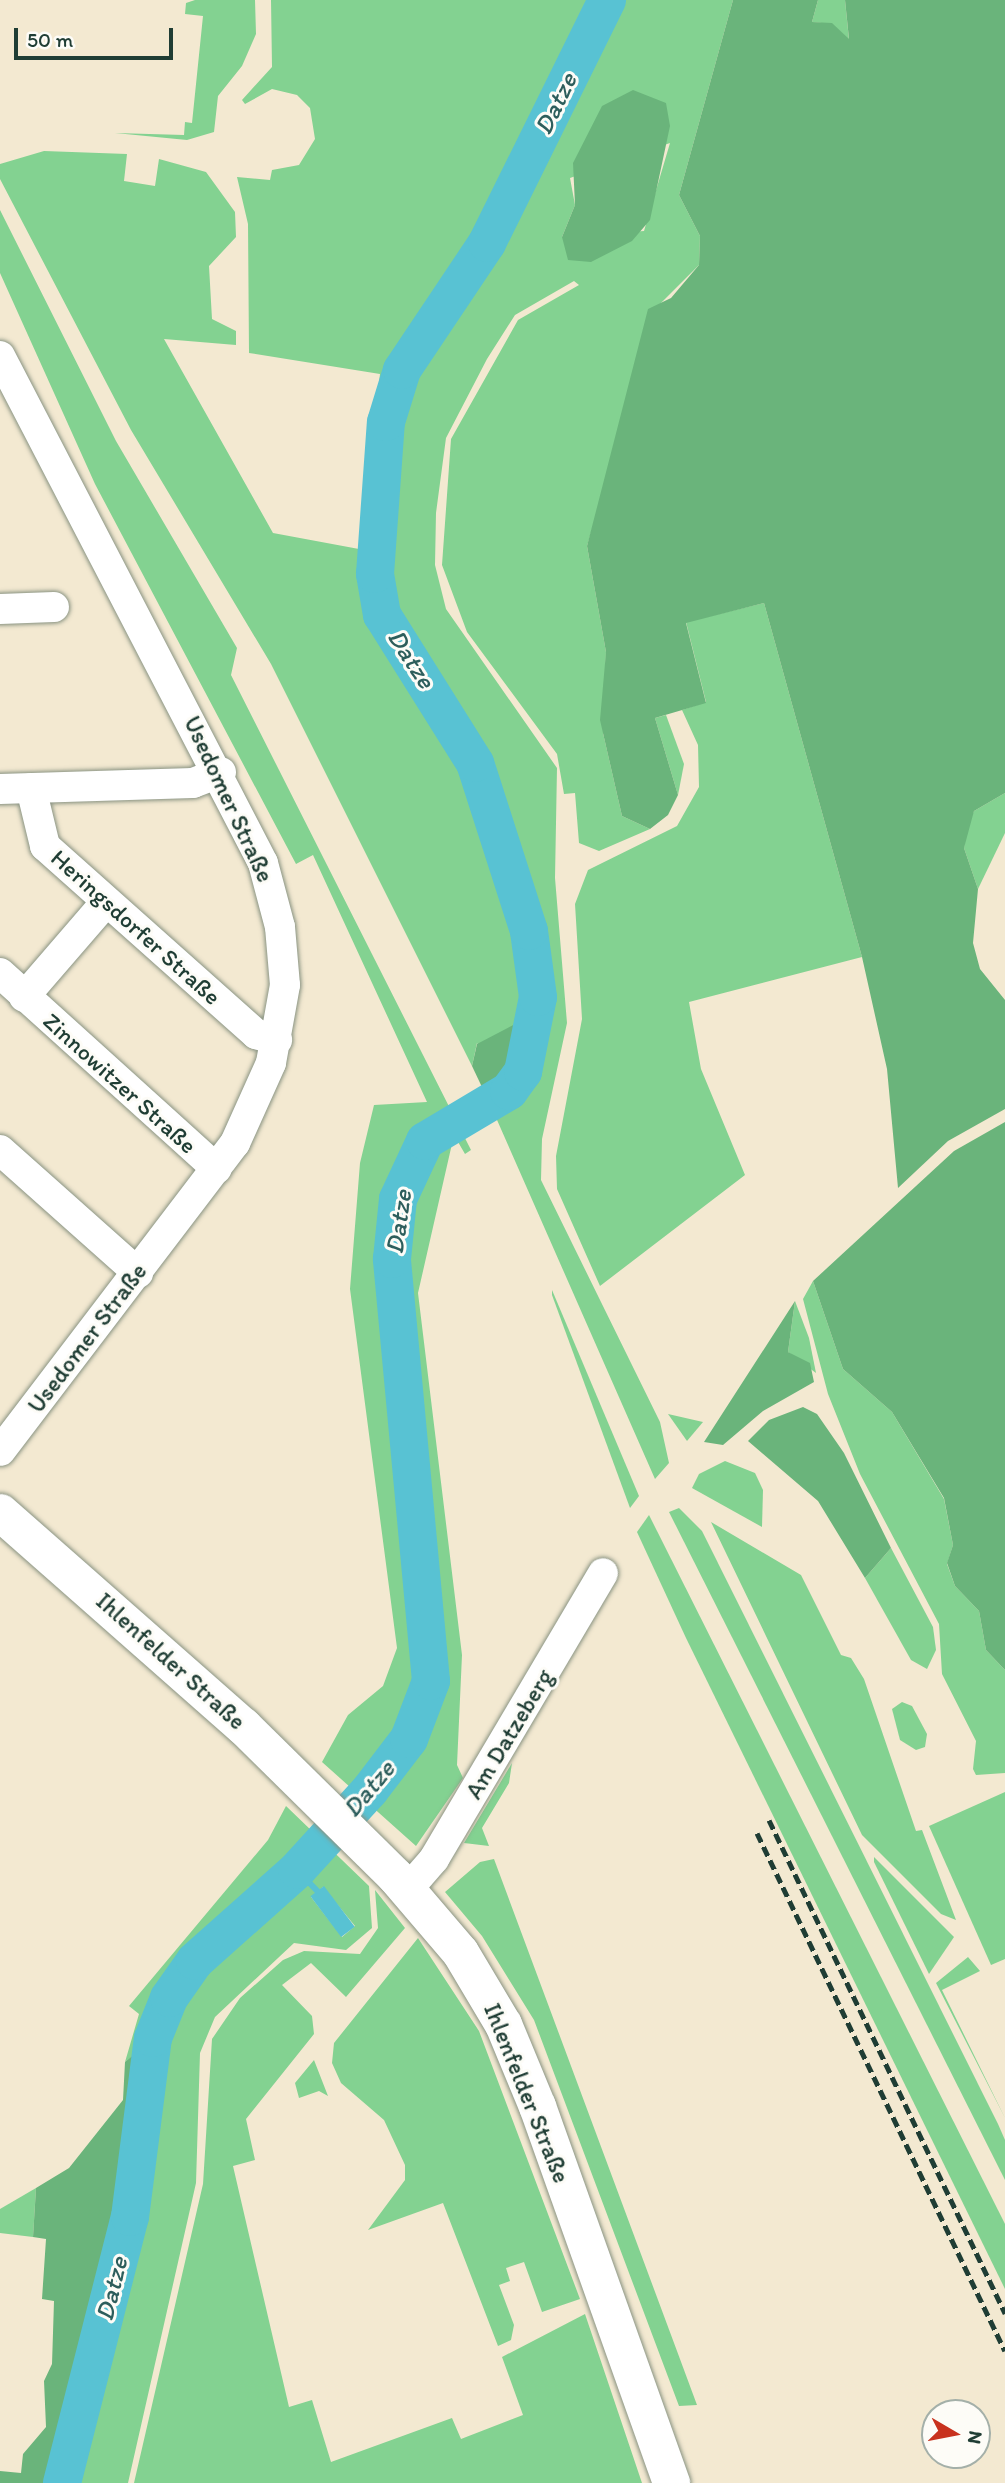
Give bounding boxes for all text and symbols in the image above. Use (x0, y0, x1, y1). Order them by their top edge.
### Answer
scale bar (18, 14, 177, 58)
text: 50 m (27, 27, 73, 52)
water label: Datze (528, 68, 584, 140)
water label: Datze (380, 623, 442, 695)
street label: Usedomer Straße (178, 711, 280, 887)
street label: Heringsdorfer Straße (45, 843, 227, 1011)
street label: Zinnowitzer Straße (37, 1006, 203, 1160)
water label: Datze (379, 1188, 419, 1256)
street label: Usedomer Straße (21, 1258, 153, 1418)
street label: Ihlenfelder Straße (90, 1586, 252, 1736)
street label: Am Datzeberg (459, 1664, 559, 1804)
water label: Datze (336, 1754, 402, 1824)
street label: Ihlenfelder Straße (478, 1999, 576, 2187)
water label: Datze (89, 2254, 135, 2324)
north arrow (921, 2399, 991, 2469)
text: N (963, 2429, 988, 2446)

